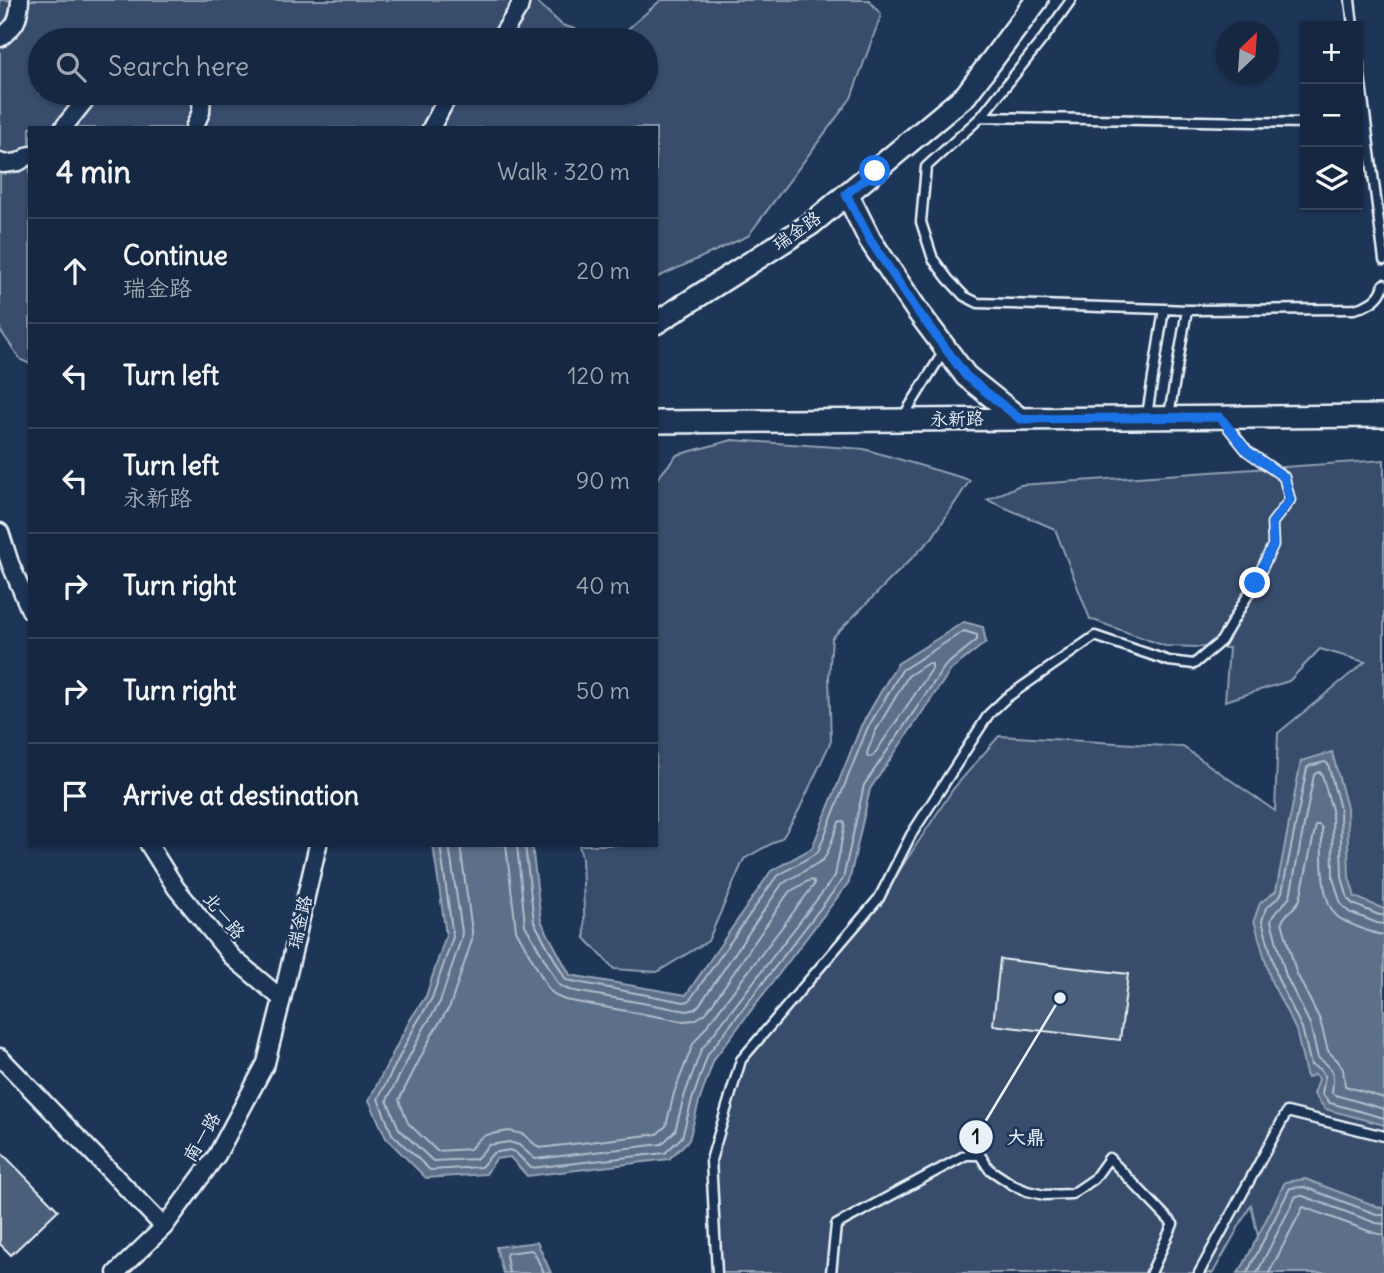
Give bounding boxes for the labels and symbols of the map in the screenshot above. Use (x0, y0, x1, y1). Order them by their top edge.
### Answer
north arrow (1216, 21, 1279, 84)
route start (859, 155, 890, 186)
street label: 瑞金路 (768, 206, 825, 255)
street label: 永新路 (930, 407, 984, 430)
route end (1239, 567, 1270, 598)
street label: 北一路 (198, 887, 250, 944)
street label: 瑞金路 (282, 893, 317, 951)
street label: 南一路 (178, 1108, 225, 1166)
callout: 大鼎 (958, 1117, 1059, 1157)
text: 1 (972, 1123, 980, 1150)
text: 大鼎 (1007, 1125, 1045, 1149)

